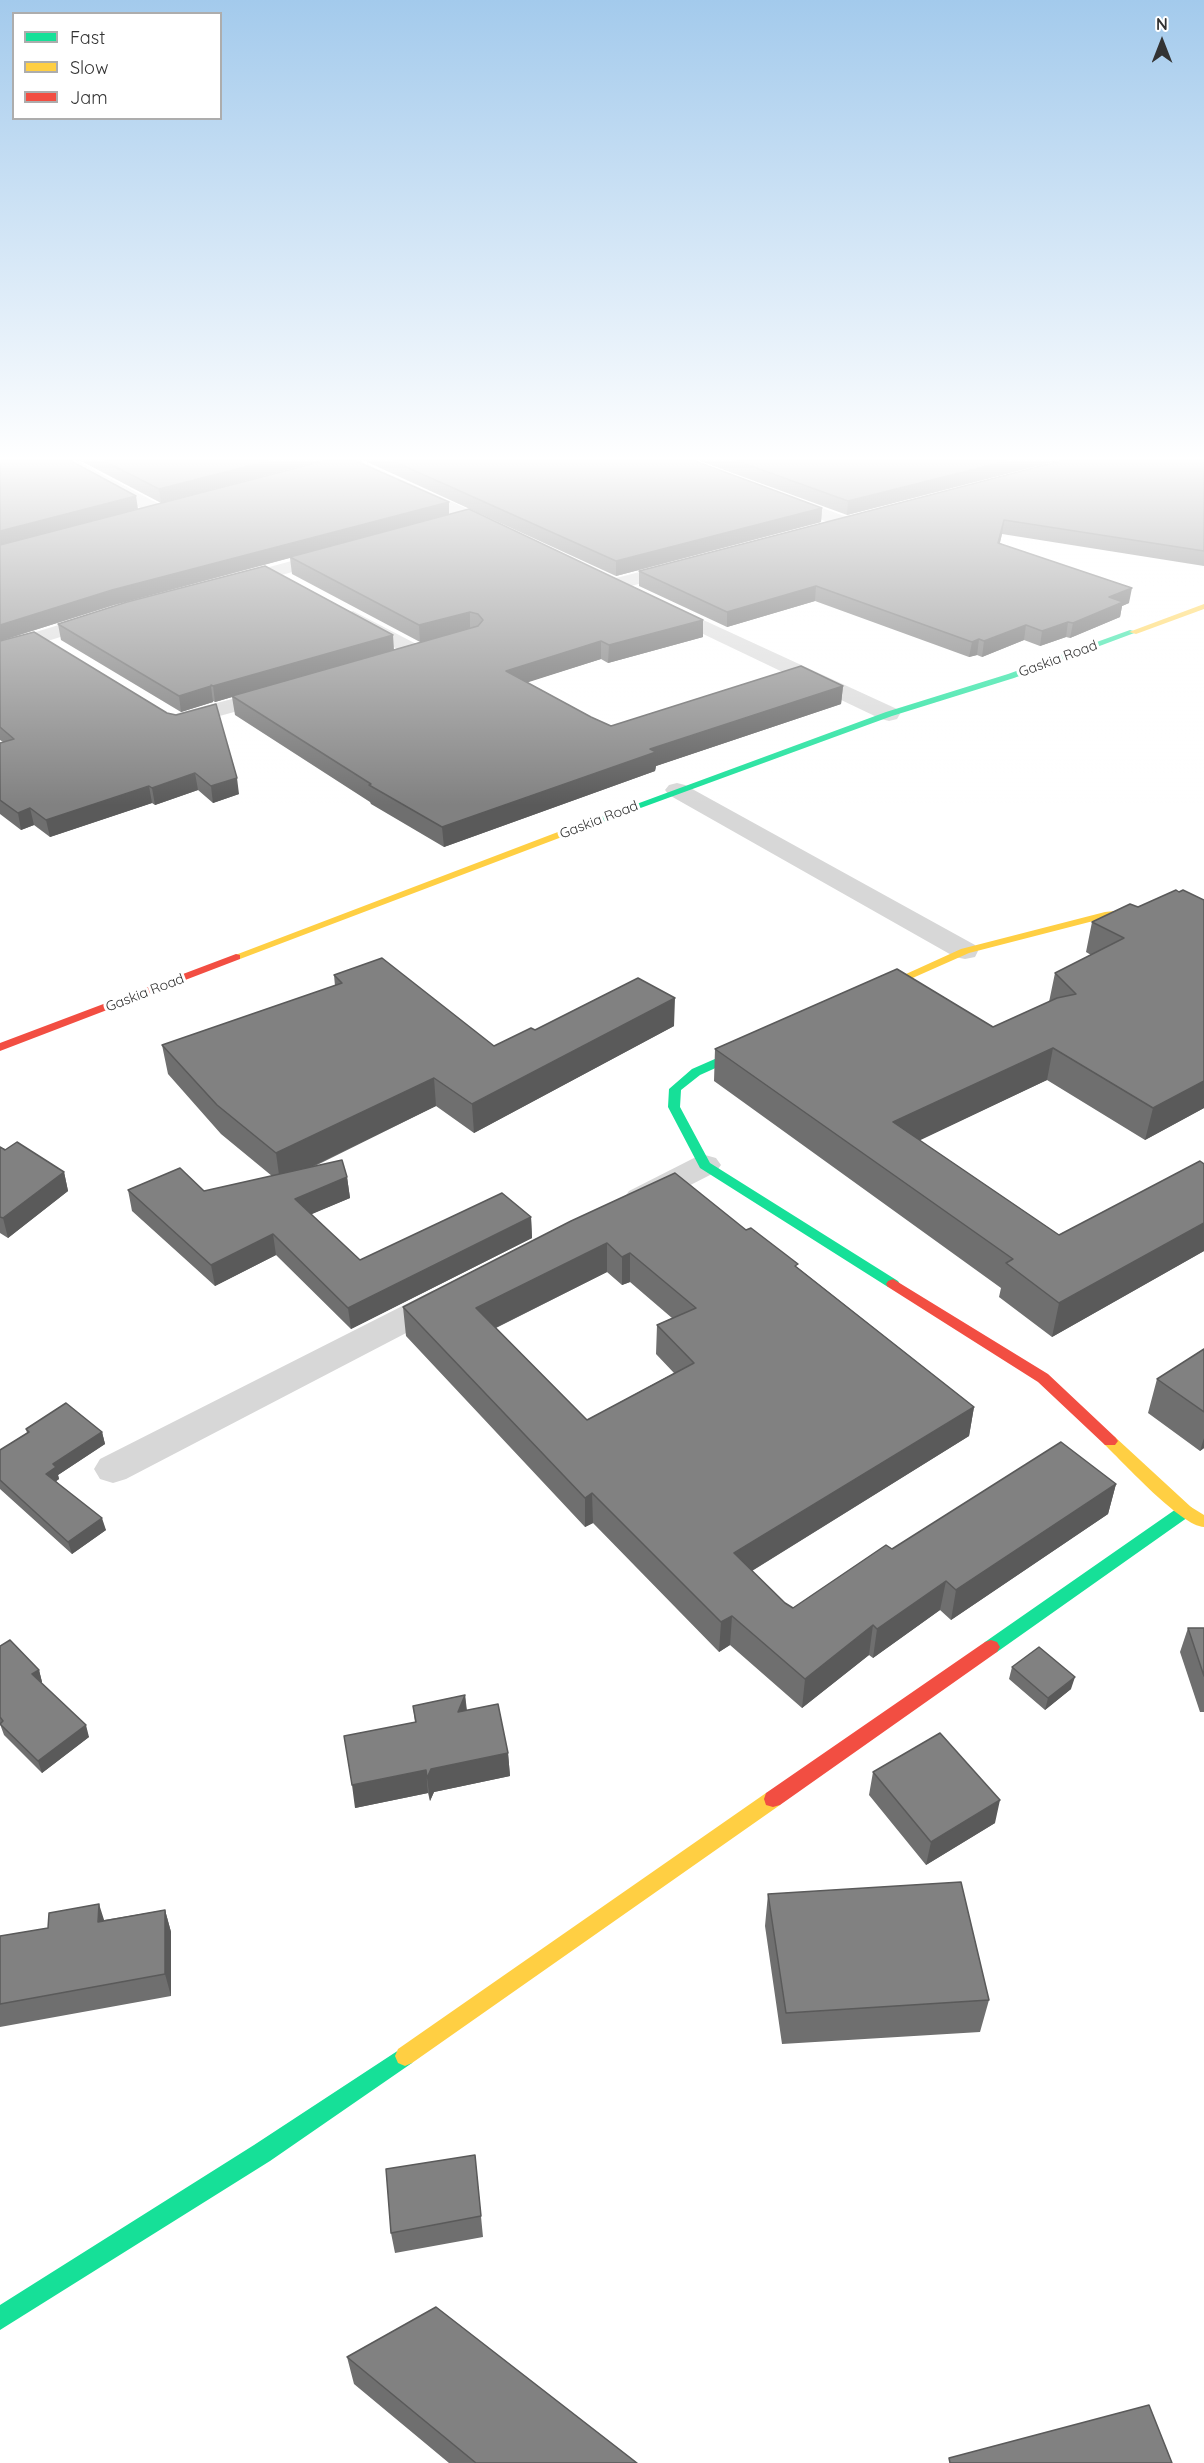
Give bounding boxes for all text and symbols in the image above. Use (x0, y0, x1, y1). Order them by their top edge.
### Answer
legend (12, 12, 222, 120)
north arrow (1132, 12, 1192, 72)
text: N (1156, 14, 1168, 34)
text: Fast (70, 26, 105, 49)
text: Slow (70, 56, 108, 79)
text: Jam (70, 86, 108, 109)
street label: Gaskia Road (1016, 637, 1100, 681)
street label: Gaskia Road (557, 797, 641, 843)
street label: Gaskia Road (103, 970, 187, 1016)

